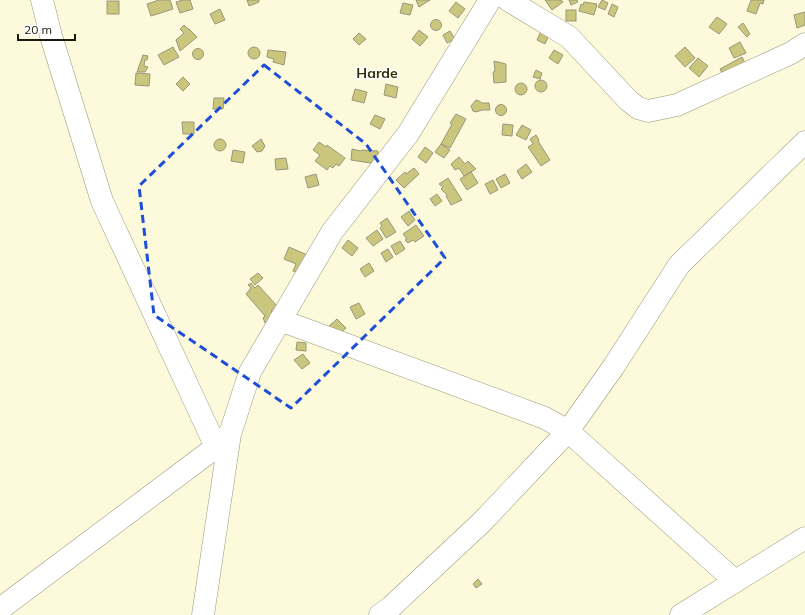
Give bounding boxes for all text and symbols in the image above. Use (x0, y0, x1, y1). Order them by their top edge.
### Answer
scale bar (18, 16, 75, 42)
text: 20 m (24, 22, 52, 37)
district label: Harde (356, 64, 398, 82)

